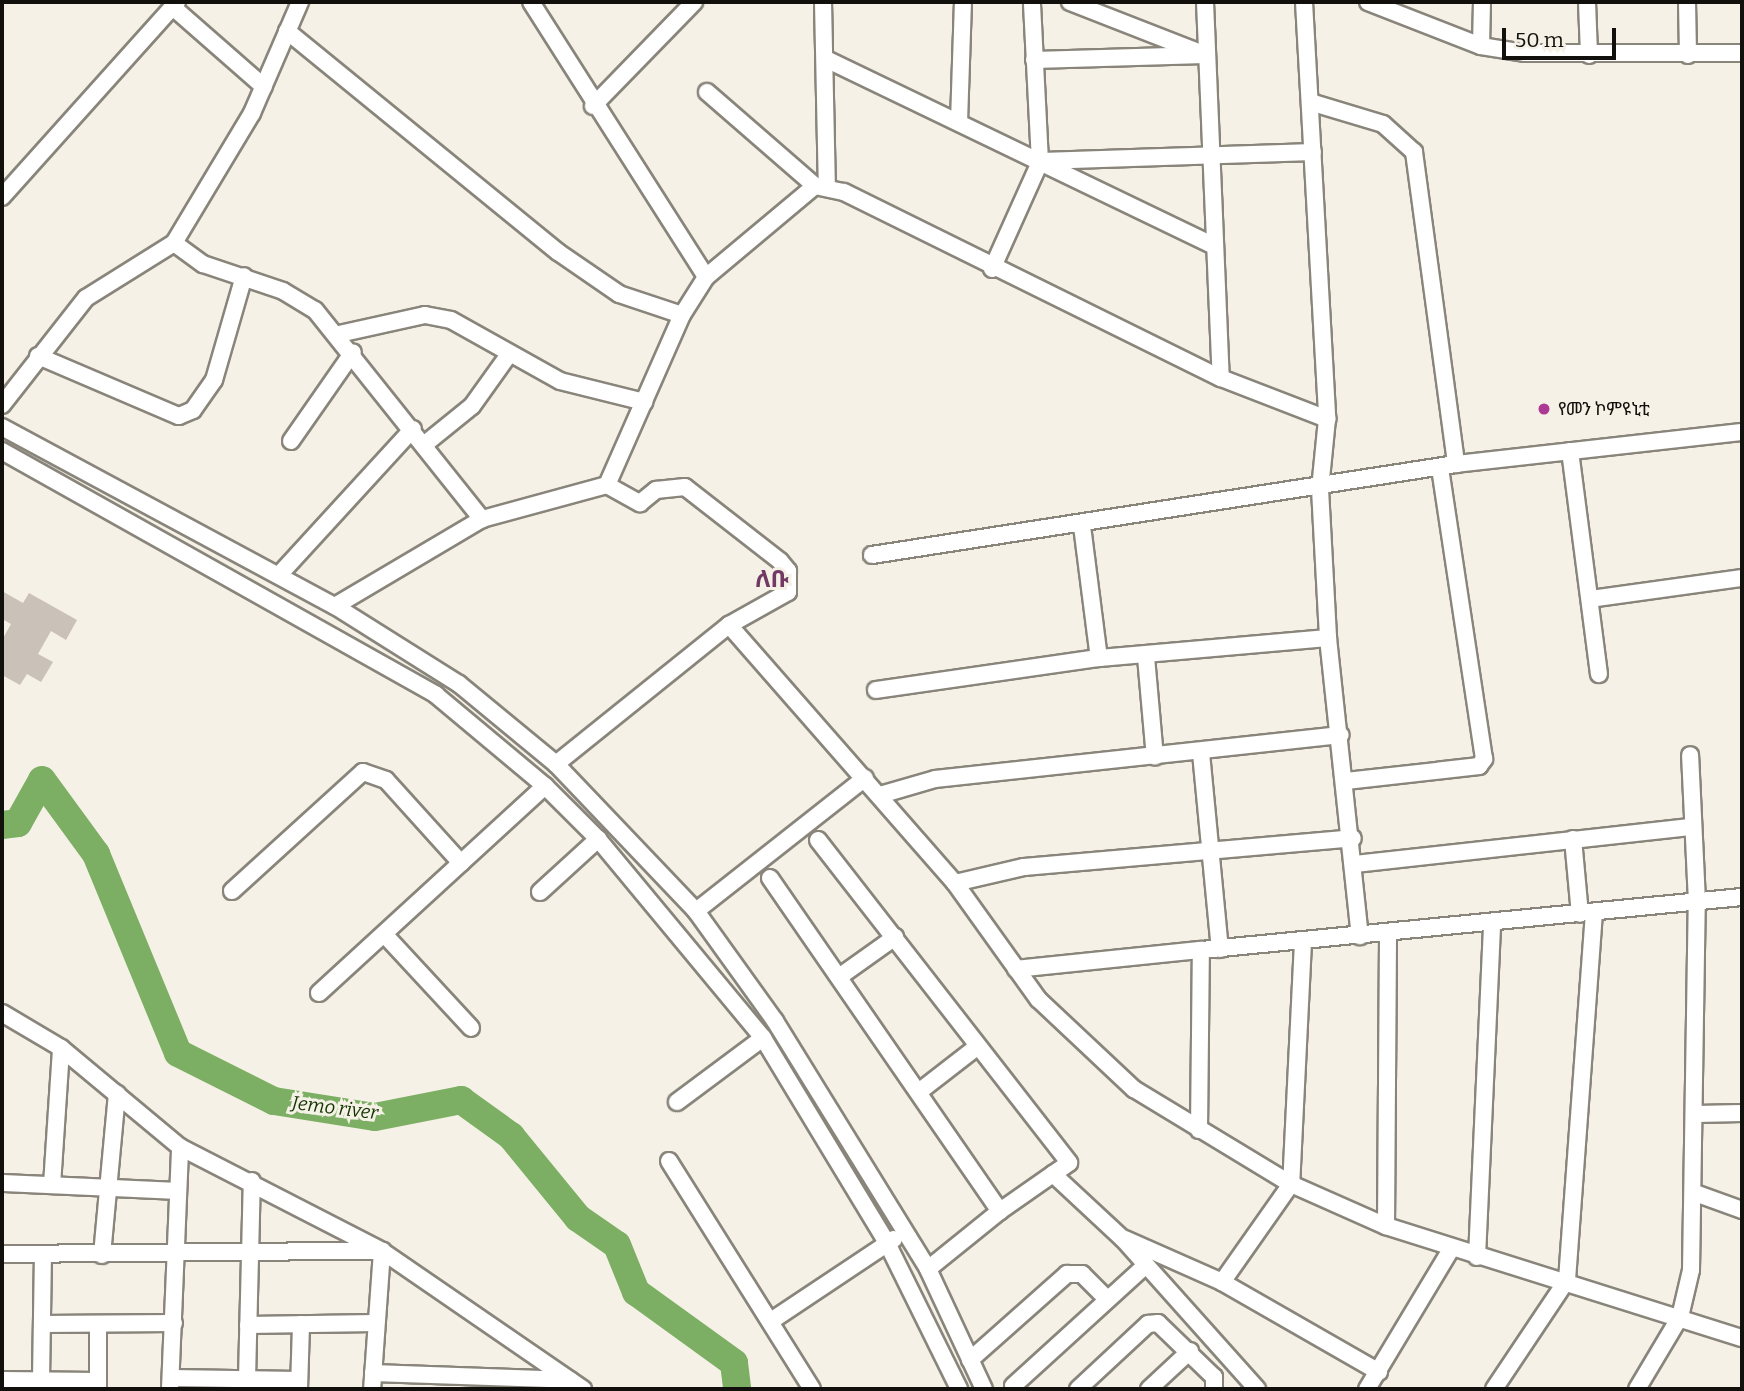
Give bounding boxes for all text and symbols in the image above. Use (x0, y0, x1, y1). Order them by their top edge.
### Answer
scale bar (1506, 14, 1620, 58)
text: 50 m (1515, 27, 1564, 53)
place label: የመን ኮምዩኒቲ (1558, 398, 1650, 420)
marker: የመን ኮምዩኒቲ (1536, 401, 1552, 417)
district label: ለቡ (755, 566, 789, 594)
water label: Jemo river (291, 1091, 379, 1125)

